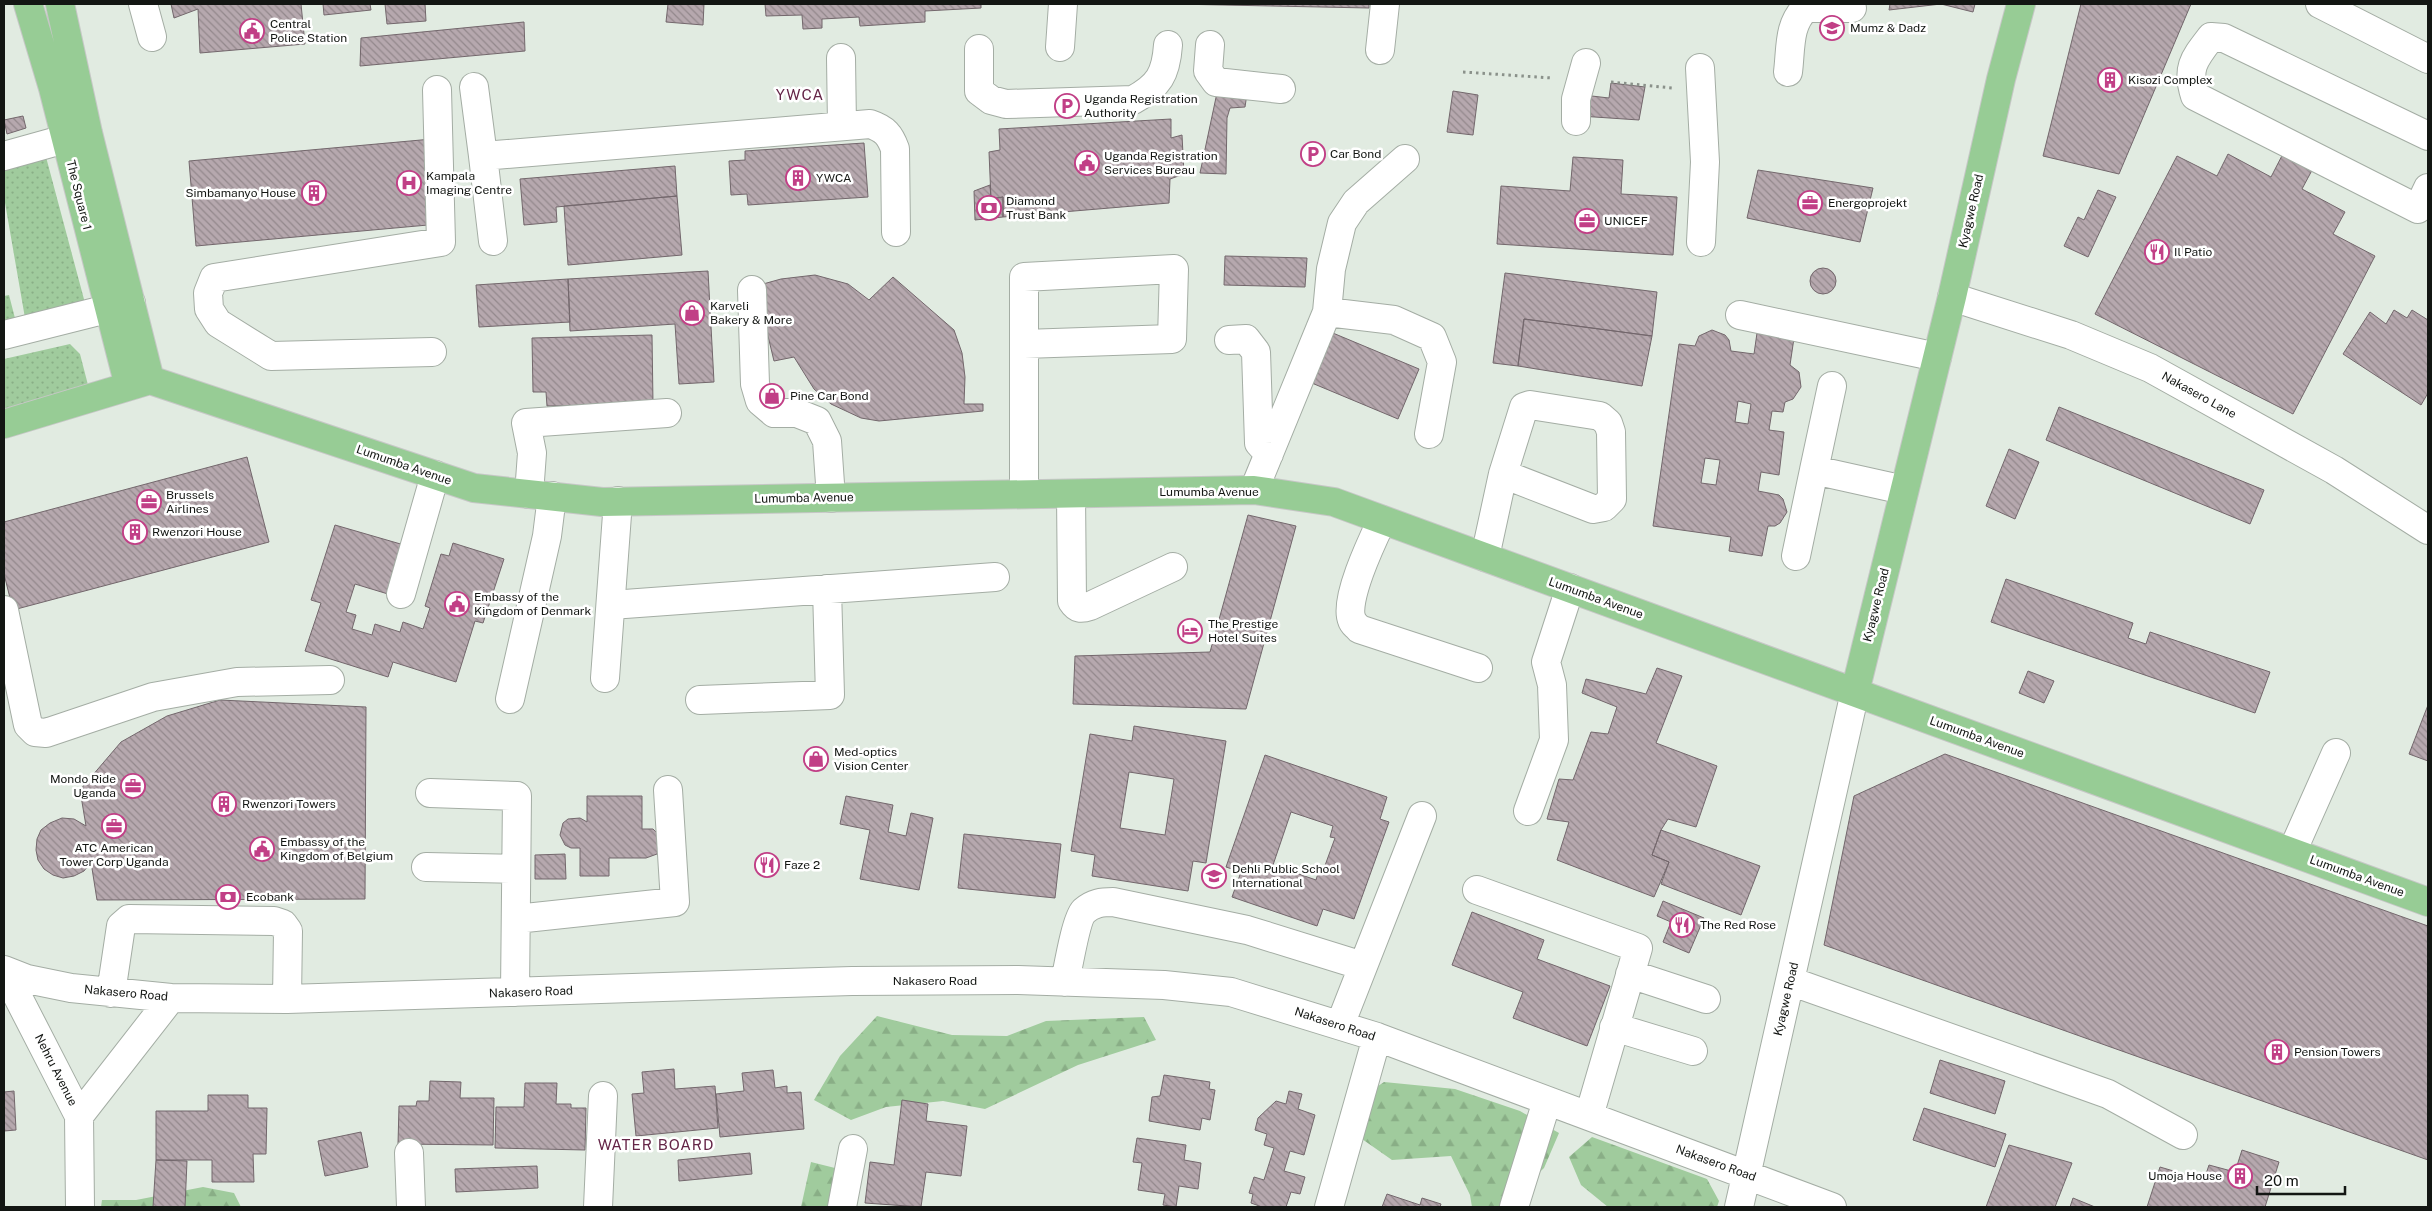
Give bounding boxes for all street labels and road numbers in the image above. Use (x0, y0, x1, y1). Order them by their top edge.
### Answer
street label: The Square 1 (64, 159, 94, 231)
street label: Kyagwe Road (1956, 173, 1986, 249)
street label: Nakasero Lane (2159, 369, 2239, 421)
street label: Lumumba Avenue (355, 442, 454, 488)
street label: Lumumba Avenue (1159, 485, 1259, 499)
street label: Lumumba Avenue (754, 490, 854, 506)
street label: Kyagwe Road (1860, 567, 1892, 643)
street label: Lumumba Avenue (1547, 574, 1645, 622)
street label: Lumumba Avenue (1928, 713, 2026, 761)
street label: Lumumba Avenue (2308, 852, 2406, 900)
street label: Kyagwe Road (1771, 961, 1801, 1037)
street label: Nakasero Road (893, 974, 977, 988)
street label: Nakasero Road (83, 982, 169, 1004)
street label: Nakasero Road (489, 984, 573, 1000)
street label: Nakasero Road (1293, 1004, 1377, 1044)
street label: Nehru Avenue (32, 1032, 80, 1108)
street label: Nakasero Road (1674, 1142, 1758, 1184)

